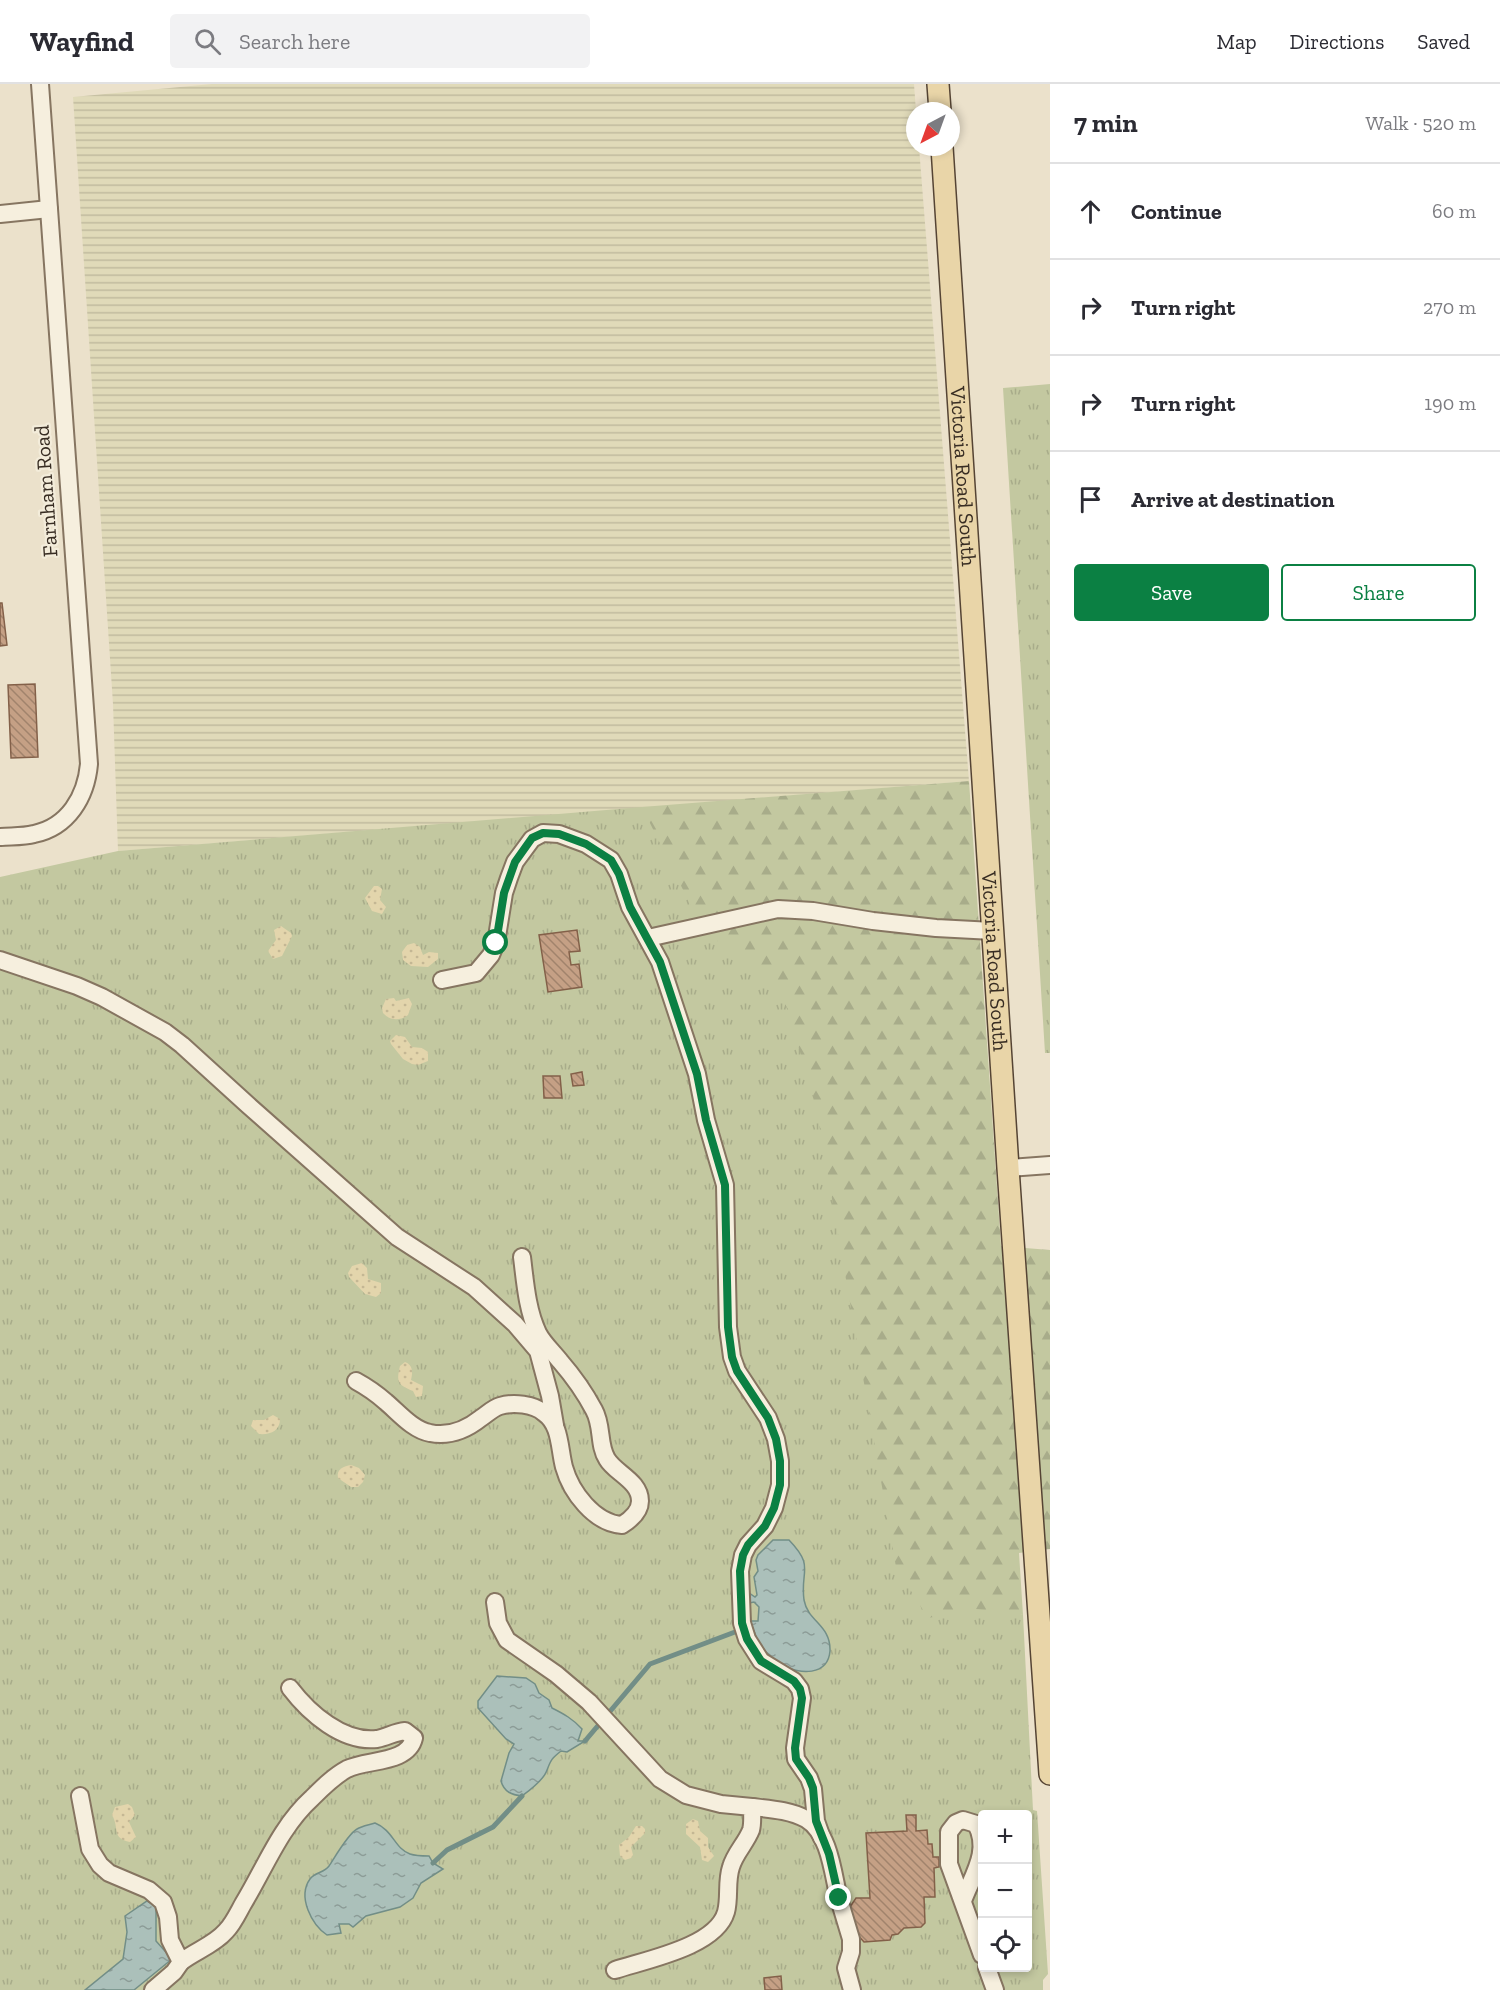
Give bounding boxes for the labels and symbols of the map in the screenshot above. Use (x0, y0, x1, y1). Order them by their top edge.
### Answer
north arrow (906, 102, 960, 156)
street label: Victoria Road South (945, 384, 982, 567)
street label: Farnham Road (28, 424, 63, 558)
street label: Victoria Road South (977, 869, 1013, 1052)
route start (482, 929, 508, 955)
route end (825, 1884, 851, 1910)

